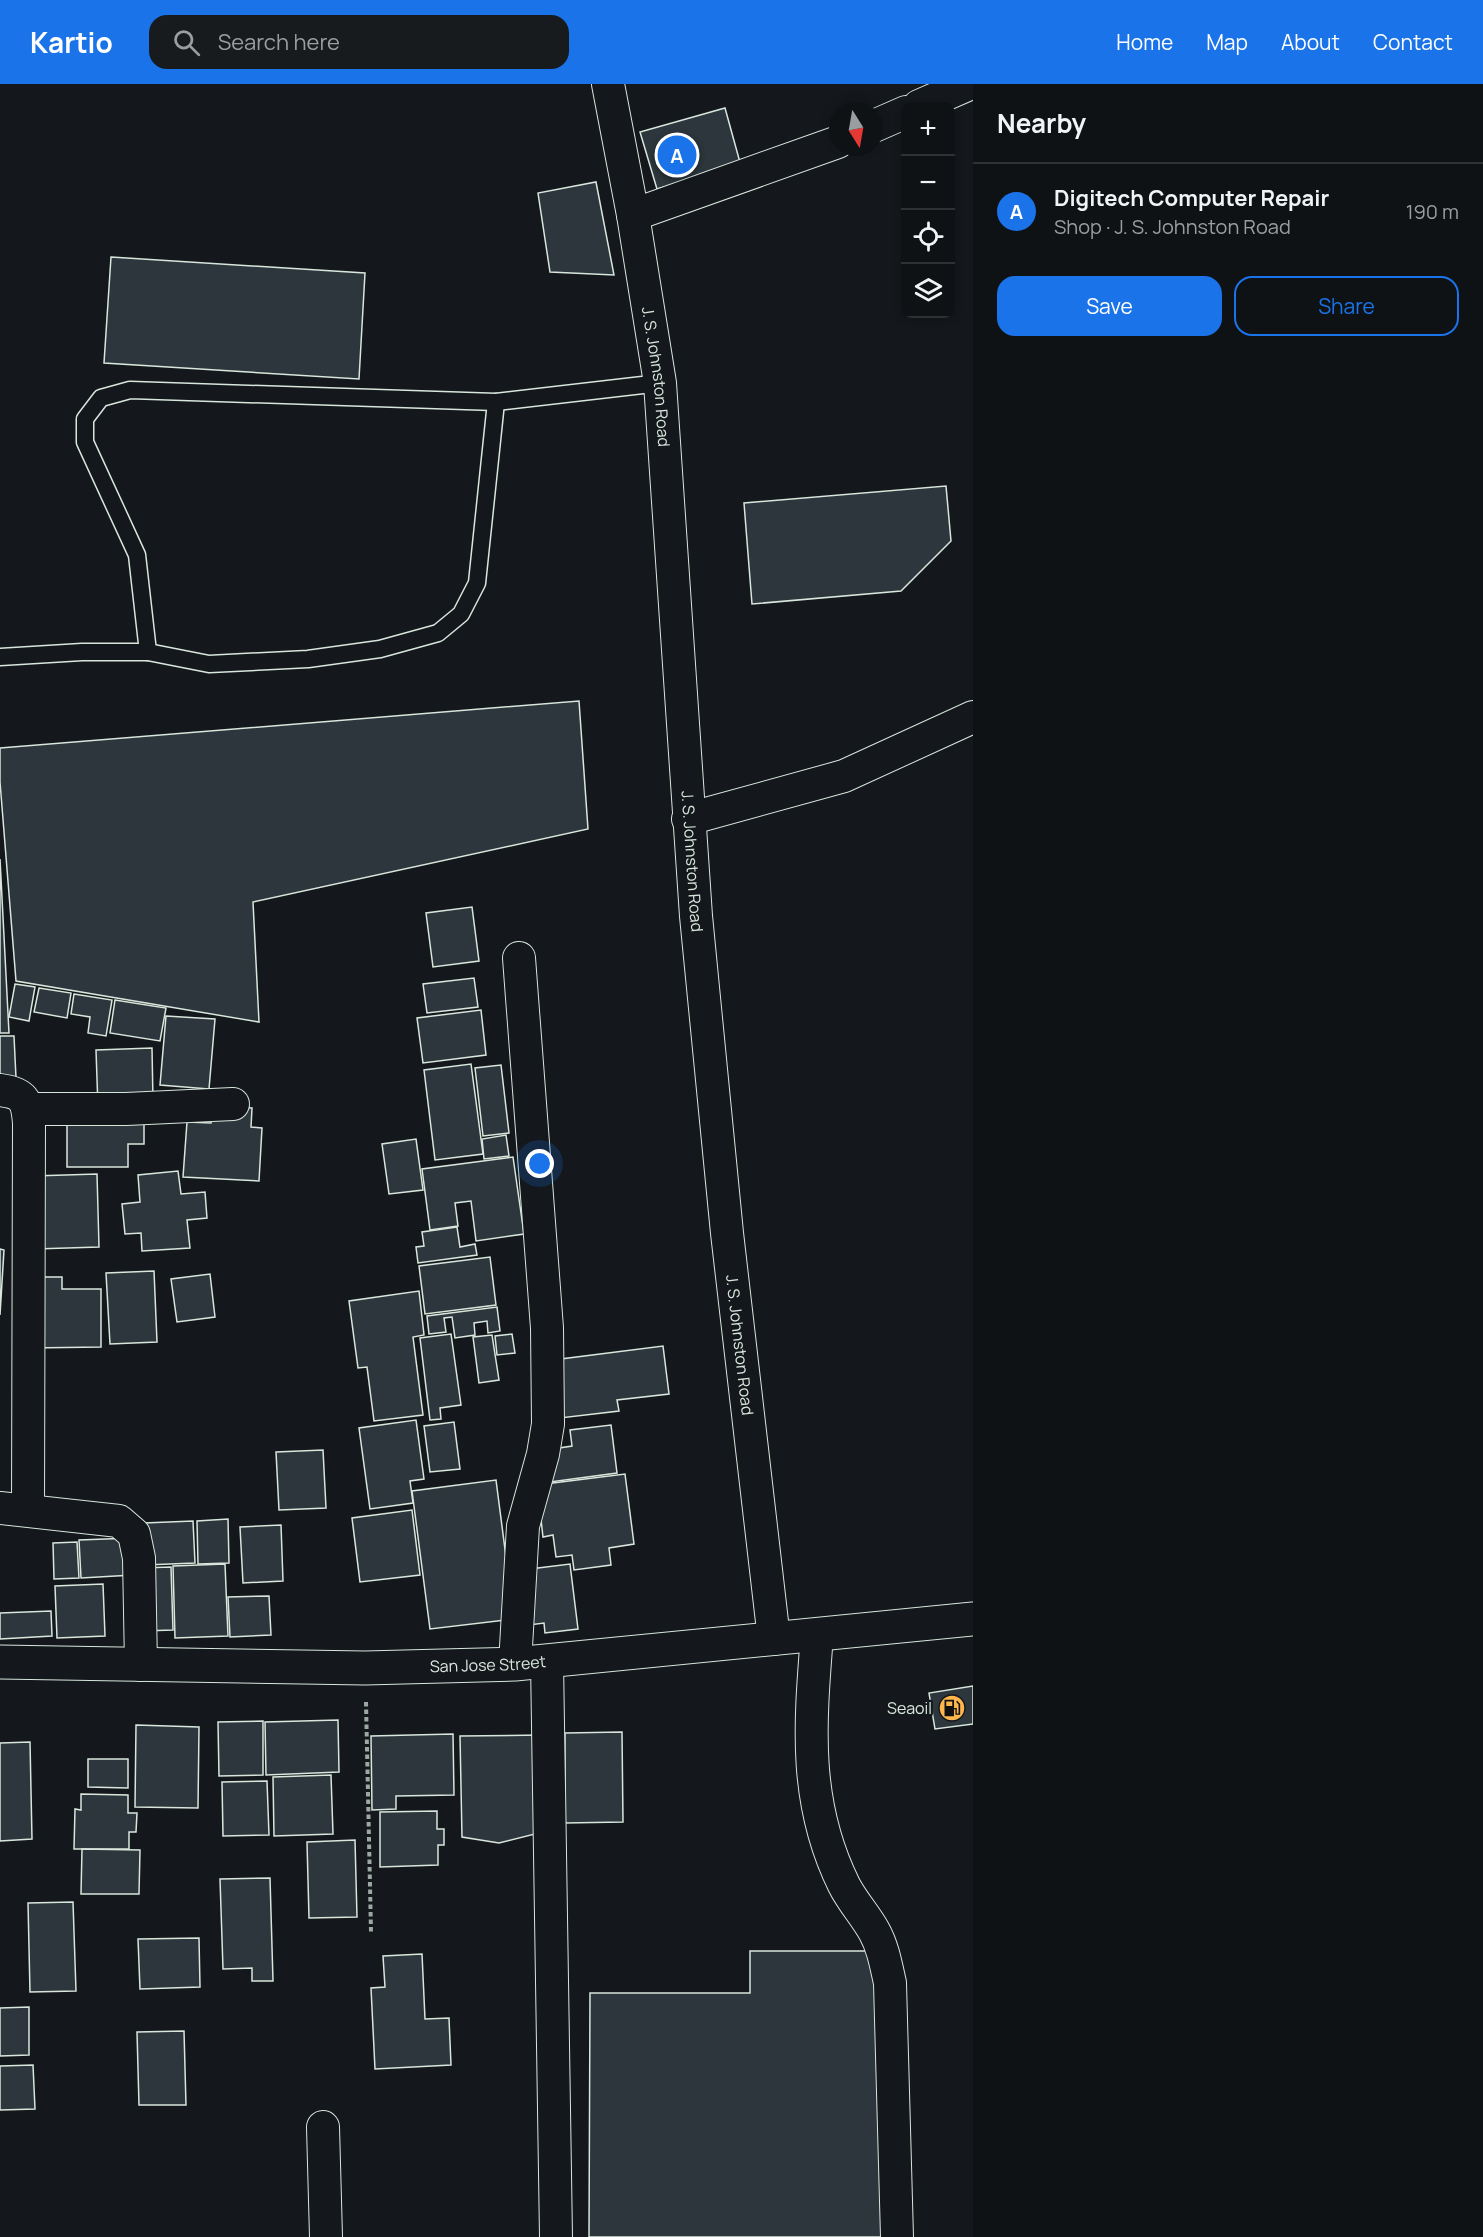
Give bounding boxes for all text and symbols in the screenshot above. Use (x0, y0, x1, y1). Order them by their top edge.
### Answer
search box (149, 15, 569, 69)
text: Kartio (30, 23, 113, 61)
icon: search (170, 26, 203, 59)
text: Search here (218, 27, 340, 57)
text: Home (1116, 28, 1173, 56)
text: Map (1206, 28, 1248, 56)
text: About (1281, 28, 1340, 56)
text: Contact (1373, 28, 1453, 56)
north arrow (829, 102, 883, 156)
map controls (901, 102, 955, 318)
button: + (901, 102, 955, 156)
text: Nearby (997, 105, 1086, 141)
pin: A (658, 132, 696, 178)
button: − (901, 156, 955, 210)
text: Digitech Computer Repair (1054, 183, 1329, 213)
text: A (1010, 198, 1023, 225)
text: 190 m (1406, 198, 1459, 225)
button: locate (901, 210, 955, 264)
text: Shop · J. S. Johnston Road (1054, 213, 1291, 240)
button: layers (901, 264, 955, 318)
button: Save (997, 276, 1222, 336)
button: Share (1234, 276, 1459, 336)
street label: J. S. Johnston Road (637, 305, 675, 448)
street label: J. S. Johnston Road (677, 790, 708, 933)
your location (525, 1149, 554, 1178)
street label: J. S. Johnston Road (721, 1274, 759, 1416)
street label: San Jose Street (429, 1650, 547, 1677)
fuel station icon: Seaoil (937, 1693, 967, 1723)
place label: Seaoil (887, 1697, 932, 1719)

